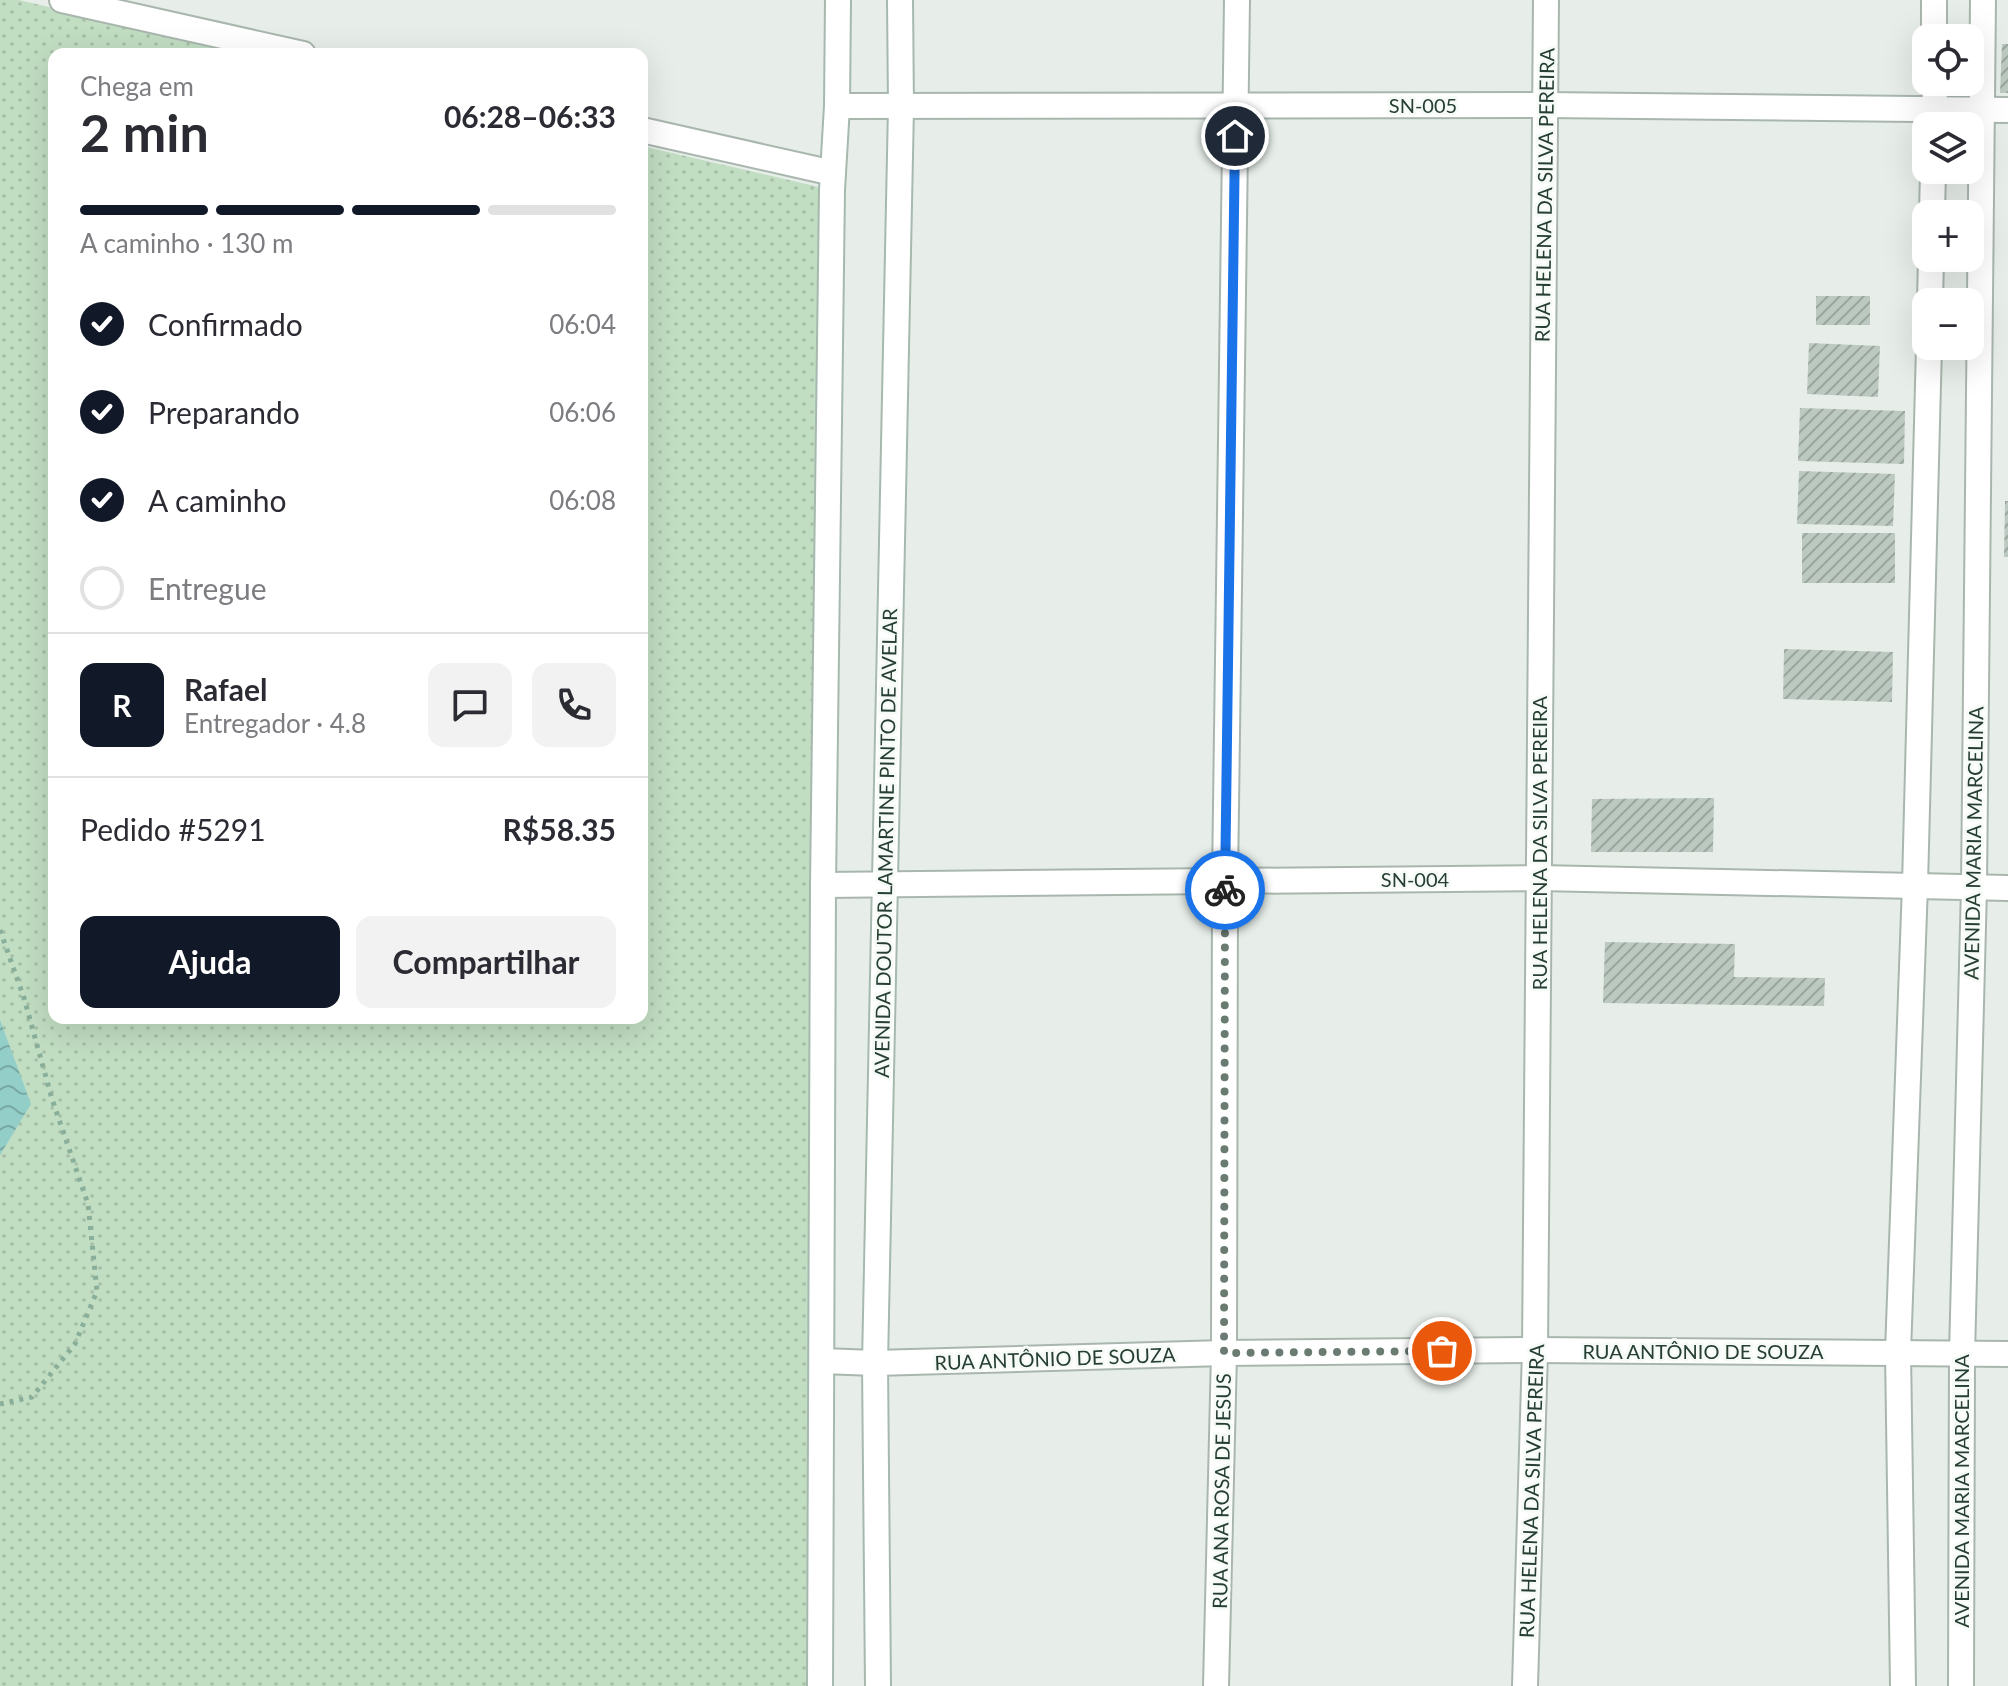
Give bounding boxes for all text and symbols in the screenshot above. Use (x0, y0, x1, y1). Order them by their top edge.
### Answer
map controls (1912, 24, 1984, 360)
button: locate (1912, 24, 1984, 96)
street label: RUA HELENA DA SILVA PEREIRA (1529, 47, 1559, 342)
text: Chega em (80, 70, 194, 102)
street label: SN-005 (1389, 93, 1457, 117)
text: 06:28–06:33 (444, 98, 616, 134)
text: 2 min (80, 101, 209, 163)
pin (1201, 102, 1269, 170)
button: layers (1912, 112, 1984, 184)
icon: home (1213, 114, 1257, 158)
button: + (1912, 200, 1984, 272)
text: A caminho · 130 m (80, 227, 293, 259)
button: − (1912, 288, 1984, 360)
icon: check (80, 302, 124, 346)
text: Confirmado (148, 306, 303, 342)
text: 06:04 (549, 308, 616, 340)
icon: check (80, 390, 124, 434)
text: Preparando (148, 394, 300, 430)
text: 06:06 (549, 396, 616, 428)
icon: check (80, 478, 124, 522)
text: A caminho (148, 482, 287, 518)
text: 06:08 (549, 484, 616, 516)
text: Entregue (148, 570, 267, 606)
street label: AVENIDA DOUTOR LAMARTINE PINTO DE AVELAR (869, 608, 901, 1078)
button: chat (428, 663, 512, 747)
button: phone (532, 663, 616, 747)
text: Rafael (184, 671, 267, 707)
text: R (112, 687, 132, 723)
street label: RUA HELENA DA SILVA PEREIRA (1527, 695, 1551, 990)
street label: AVENIDA MARIA MARCELINA (1959, 706, 1987, 980)
text: Entregador · 4.8 (184, 707, 366, 739)
text: Pedido #5291 (80, 811, 266, 847)
text: R$58.35 (503, 811, 616, 847)
courier (1185, 850, 1265, 930)
street label: SN-004 (1381, 867, 1450, 891)
icon: bike (1203, 868, 1247, 912)
button: Ajuda (80, 916, 340, 1008)
button: Compartilhar (356, 916, 616, 1008)
pin (1408, 1317, 1476, 1385)
icon: bag (1420, 1329, 1464, 1373)
street label: RUA ANTÔNIO DE SOUZA (1582, 1339, 1824, 1363)
street label: RUA ANTÔNIO DE SOUZA (934, 1342, 1176, 1374)
street label: RUA HELENA DA SILVA PEREIRA (1514, 1343, 1548, 1638)
street label: AVENIDA MARIA MARCELINA (1949, 1354, 1973, 1628)
street label: RUA ANA ROSA DE JESUS (1207, 1373, 1235, 1609)

